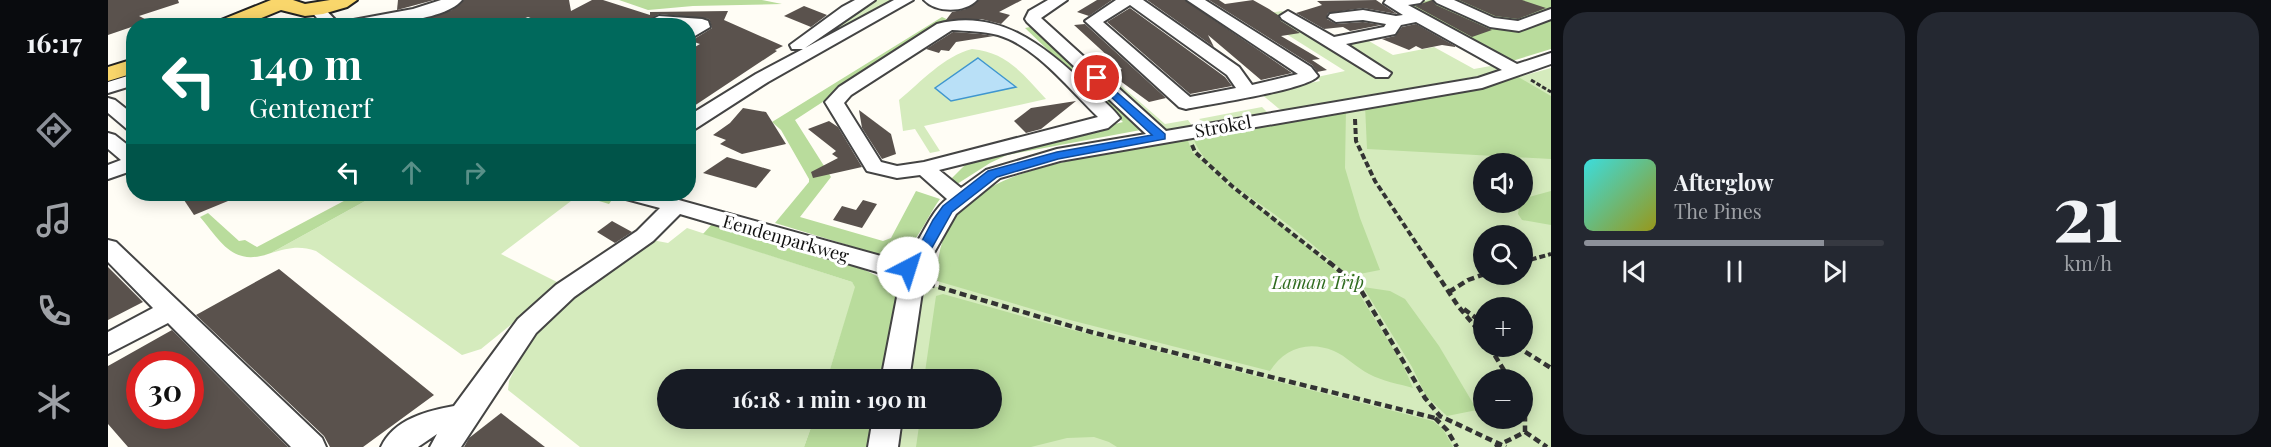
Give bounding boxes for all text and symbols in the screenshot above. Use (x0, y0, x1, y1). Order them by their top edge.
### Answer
text: 16:17 (26, 24, 82, 60)
text: 140 m (249, 35, 362, 91)
icon: left (150, 42, 228, 120)
pin (1071, 52, 1122, 103)
icon: arrive (1080, 61, 1113, 94)
text: Gentenerf (249, 89, 372, 125)
icon: directions (33, 109, 75, 151)
street label: Strokel (1193, 109, 1253, 143)
map controls (1473, 153, 1533, 429)
button: sound (1473, 153, 1533, 213)
icon: left (332, 156, 365, 189)
icon: ahead (395, 156, 428, 189)
icon: right (458, 156, 491, 189)
text: 21 (2053, 158, 2123, 262)
text: Afterglow (1674, 167, 1774, 197)
text: The Pines (1674, 197, 1762, 224)
icon: music (33, 199, 75, 241)
street label: Eendenparkweg (720, 208, 852, 268)
button: search (1473, 225, 1533, 285)
position arrow (876, 236, 940, 300)
text: km/h (2064, 249, 2112, 276)
icon: previous (1618, 255, 1651, 288)
icon: pause (1718, 255, 1751, 288)
icon: next (1818, 255, 1851, 288)
park label: Laman Trip (1271, 270, 1364, 294)
icon: phone (33, 290, 75, 332)
button: + (1473, 297, 1533, 357)
speed limit sign: 30 (126, 351, 204, 429)
button: − (1473, 369, 1533, 429)
icon: climate (33, 381, 75, 423)
text: 16:18 · 1 min · 190 m (732, 384, 927, 414)

